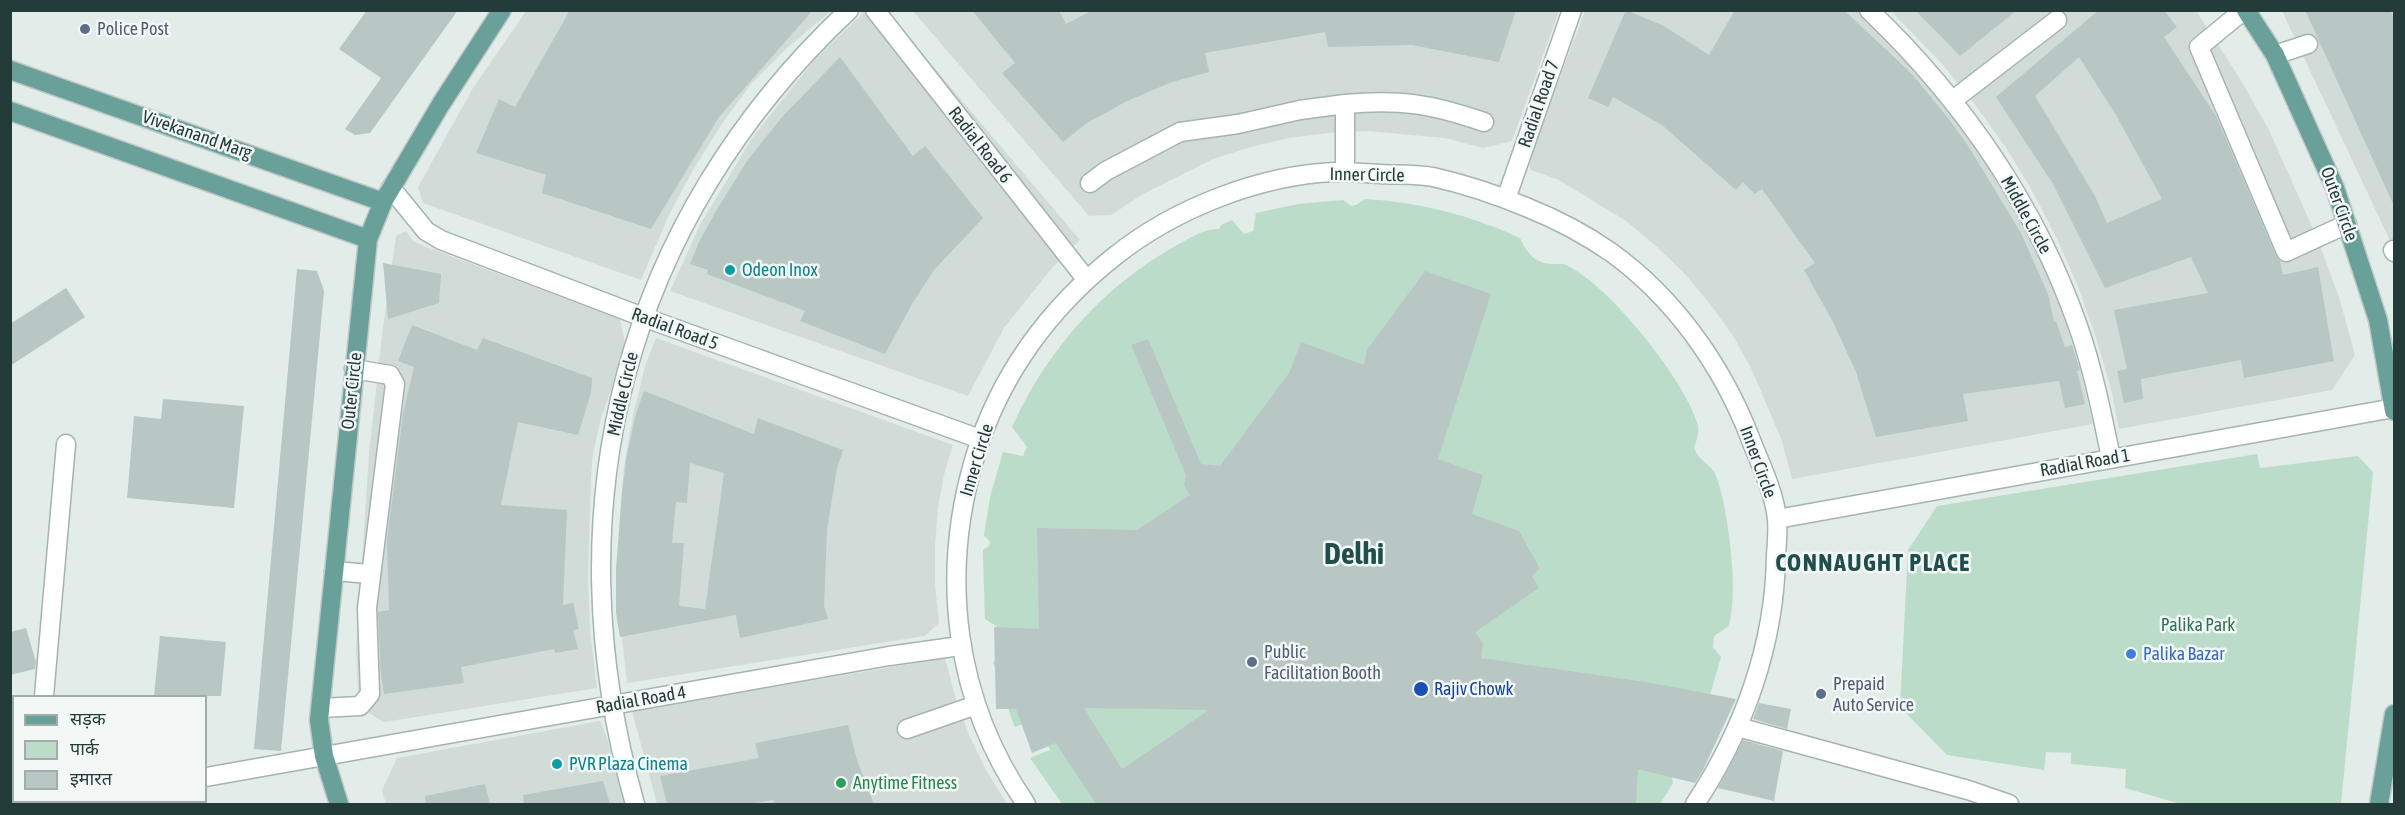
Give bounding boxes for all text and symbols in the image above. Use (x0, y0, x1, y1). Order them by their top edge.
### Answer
place label: Police Post (97, 18, 169, 40)
marker: Police Post (78, 22, 92, 36)
street label: Radial Road 7 (1514, 57, 1564, 151)
street label: Radial Road 6 (943, 103, 1017, 187)
street label: Vivekanand Marg (139, 106, 255, 164)
street label: Inner Circle (1329, 164, 1405, 186)
street label: Outer Circle (2316, 164, 2362, 244)
street label: Middle Circle (1996, 172, 2056, 258)
place label: Odeon Inox (742, 259, 818, 281)
marker: Odeon Inox (723, 263, 737, 277)
street label: Radial Road 5 (629, 303, 721, 355)
street label: Middle Circle (603, 350, 643, 438)
street label: Outer Circle (337, 352, 367, 430)
street label: Inner Circle (956, 421, 998, 499)
street label: Inner Circle (1735, 423, 1781, 501)
street label: Radial Road 1 (2038, 444, 2132, 482)
district label: Delhi (1324, 537, 1384, 573)
district label: CONNAUGHT PLACE (1775, 549, 1971, 577)
park label: Palika Park (2161, 614, 2235, 636)
place label: Public Facilitation Booth (1264, 641, 1381, 684)
place label: Palika Bazar (2143, 643, 2225, 665)
marker: Palika Bazar (2124, 647, 2138, 661)
marker: Public Facilitation Booth (1245, 655, 1259, 669)
place label: Prepaid Auto Service (1833, 673, 1914, 716)
place label: Rajiv Chowk (1434, 678, 1513, 700)
marker: Rajiv Chowk (1412, 680, 1430, 698)
street label: Radial Road 4 (594, 681, 688, 719)
marker: Prepaid Auto Service (1814, 687, 1828, 701)
legend (12, 695, 207, 803)
text: सड़क (70, 708, 106, 729)
text: पार्क (70, 738, 99, 759)
place label: PVR Plaza Cinema (569, 753, 688, 775)
marker: PVR Plaza Cinema (550, 757, 564, 771)
text: इमारत (70, 768, 112, 789)
place label: Anytime Fitness (853, 772, 957, 794)
marker: Anytime Fitness (834, 776, 848, 790)

